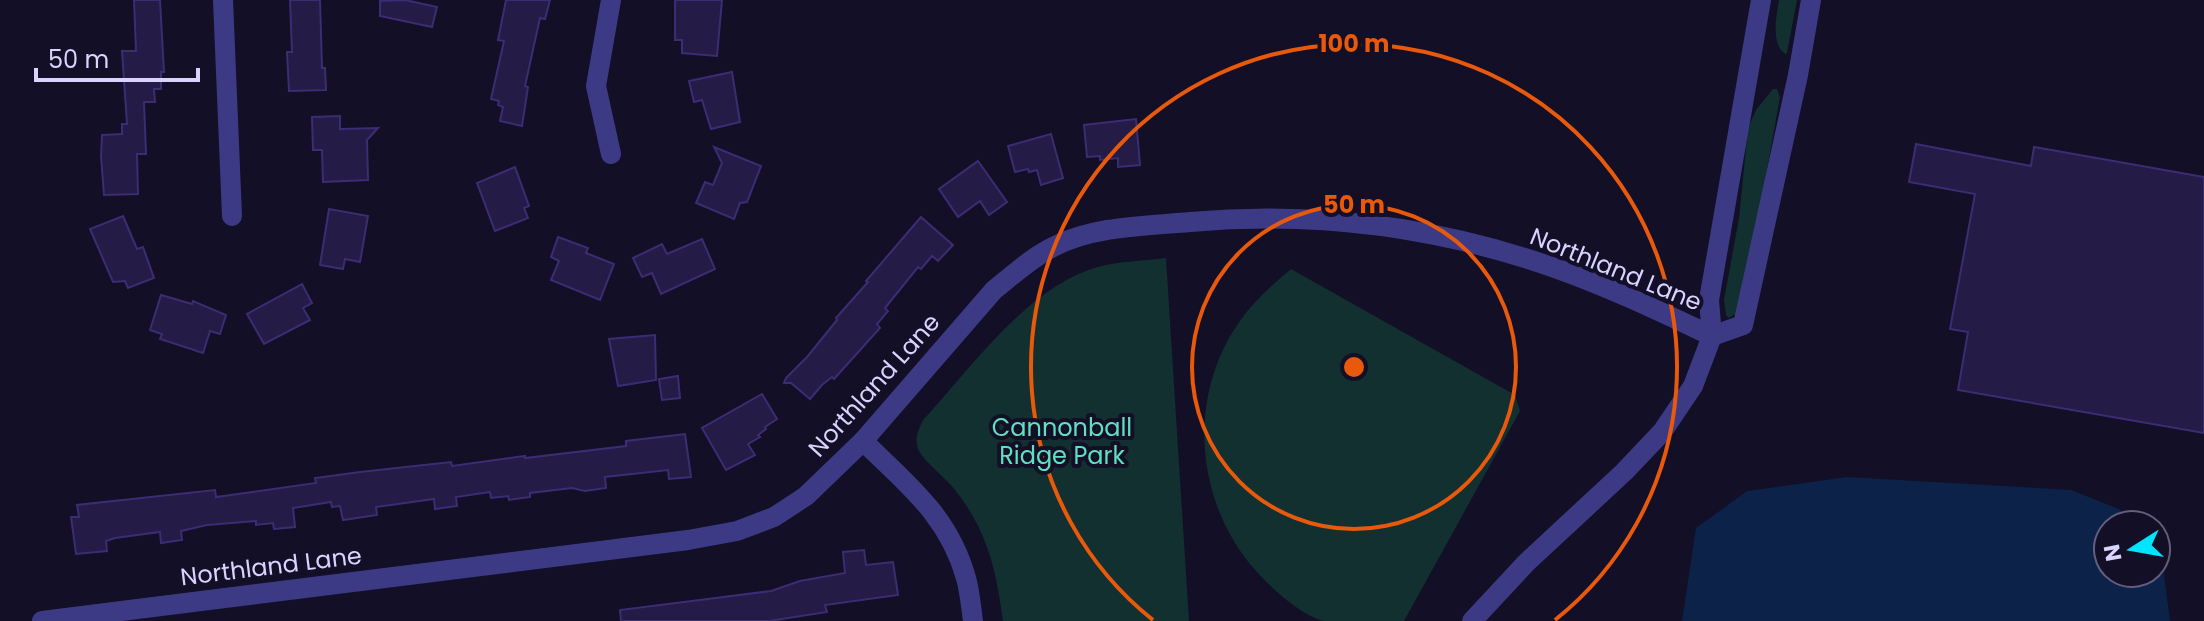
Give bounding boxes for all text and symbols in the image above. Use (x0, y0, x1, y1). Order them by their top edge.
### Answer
text: 100 m (1319, 27, 1389, 60)
scale bar (36, 32, 198, 82)
text: 50 m (48, 43, 109, 76)
text: 50 m (1323, 188, 1385, 221)
street label: Northland Lane (1525, 220, 1707, 318)
street label: Northland Lane (801, 306, 947, 464)
centre of rings (1340, 353, 1368, 381)
park label: Cannonball Ridge Park (992, 411, 1132, 472)
north arrow (2092, 509, 2172, 589)
street label: Northland Lane (179, 539, 363, 593)
text: N (2096, 542, 2130, 564)

